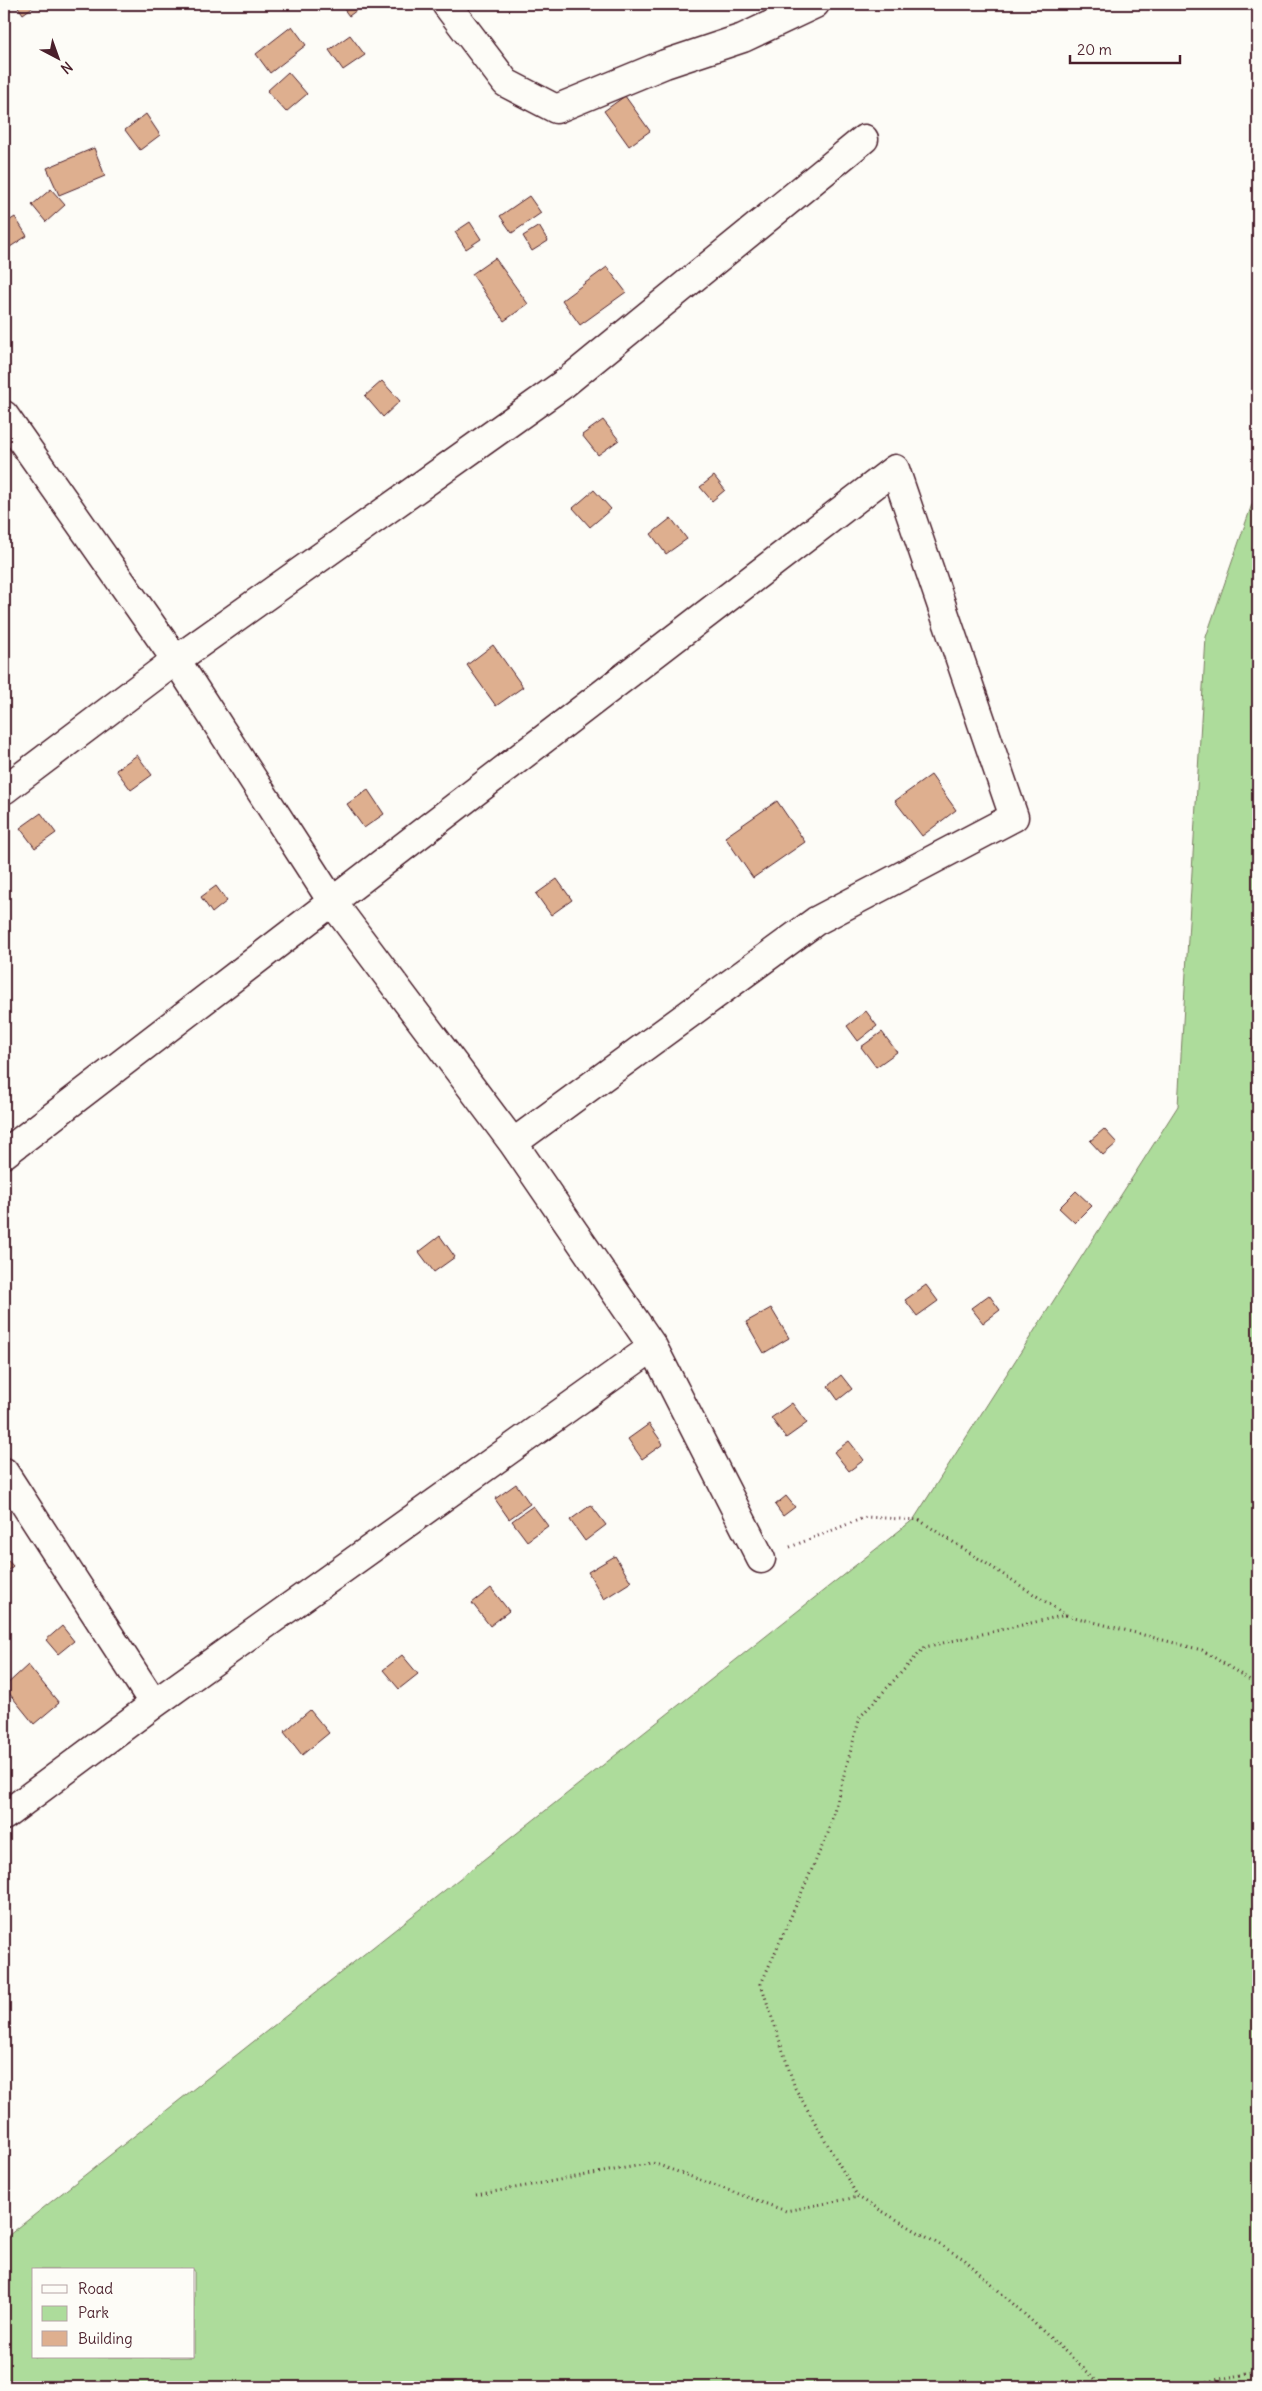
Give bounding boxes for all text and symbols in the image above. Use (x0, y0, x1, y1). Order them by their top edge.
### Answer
north arrow (32, 32, 82, 82)
scale bar (1070, 32, 1180, 64)
text: 20 m (1077, 40, 1112, 59)
text: N (57, 58, 76, 78)
legend (32, 2268, 195, 2358)
text: Road (78, 2279, 113, 2298)
text: Park (78, 2303, 109, 2322)
text: Building (78, 2329, 133, 2348)

